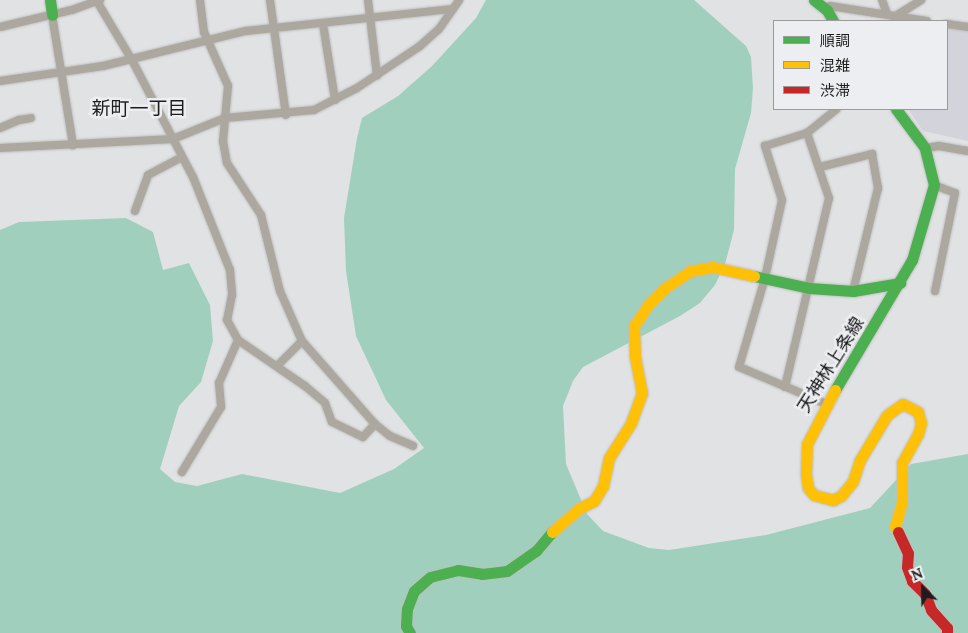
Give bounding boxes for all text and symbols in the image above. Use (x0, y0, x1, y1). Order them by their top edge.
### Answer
legend (773, 20, 948, 110)
text: 順調 (820, 31, 850, 50)
text: 混雑 (820, 56, 850, 75)
text: 渋滞 (820, 81, 850, 100)
district label: 新町一丁目 (92, 98, 186, 120)
street label: 天神林上条線 (793, 313, 869, 417)
north arrow (898, 563, 948, 613)
text: N (909, 564, 926, 585)

